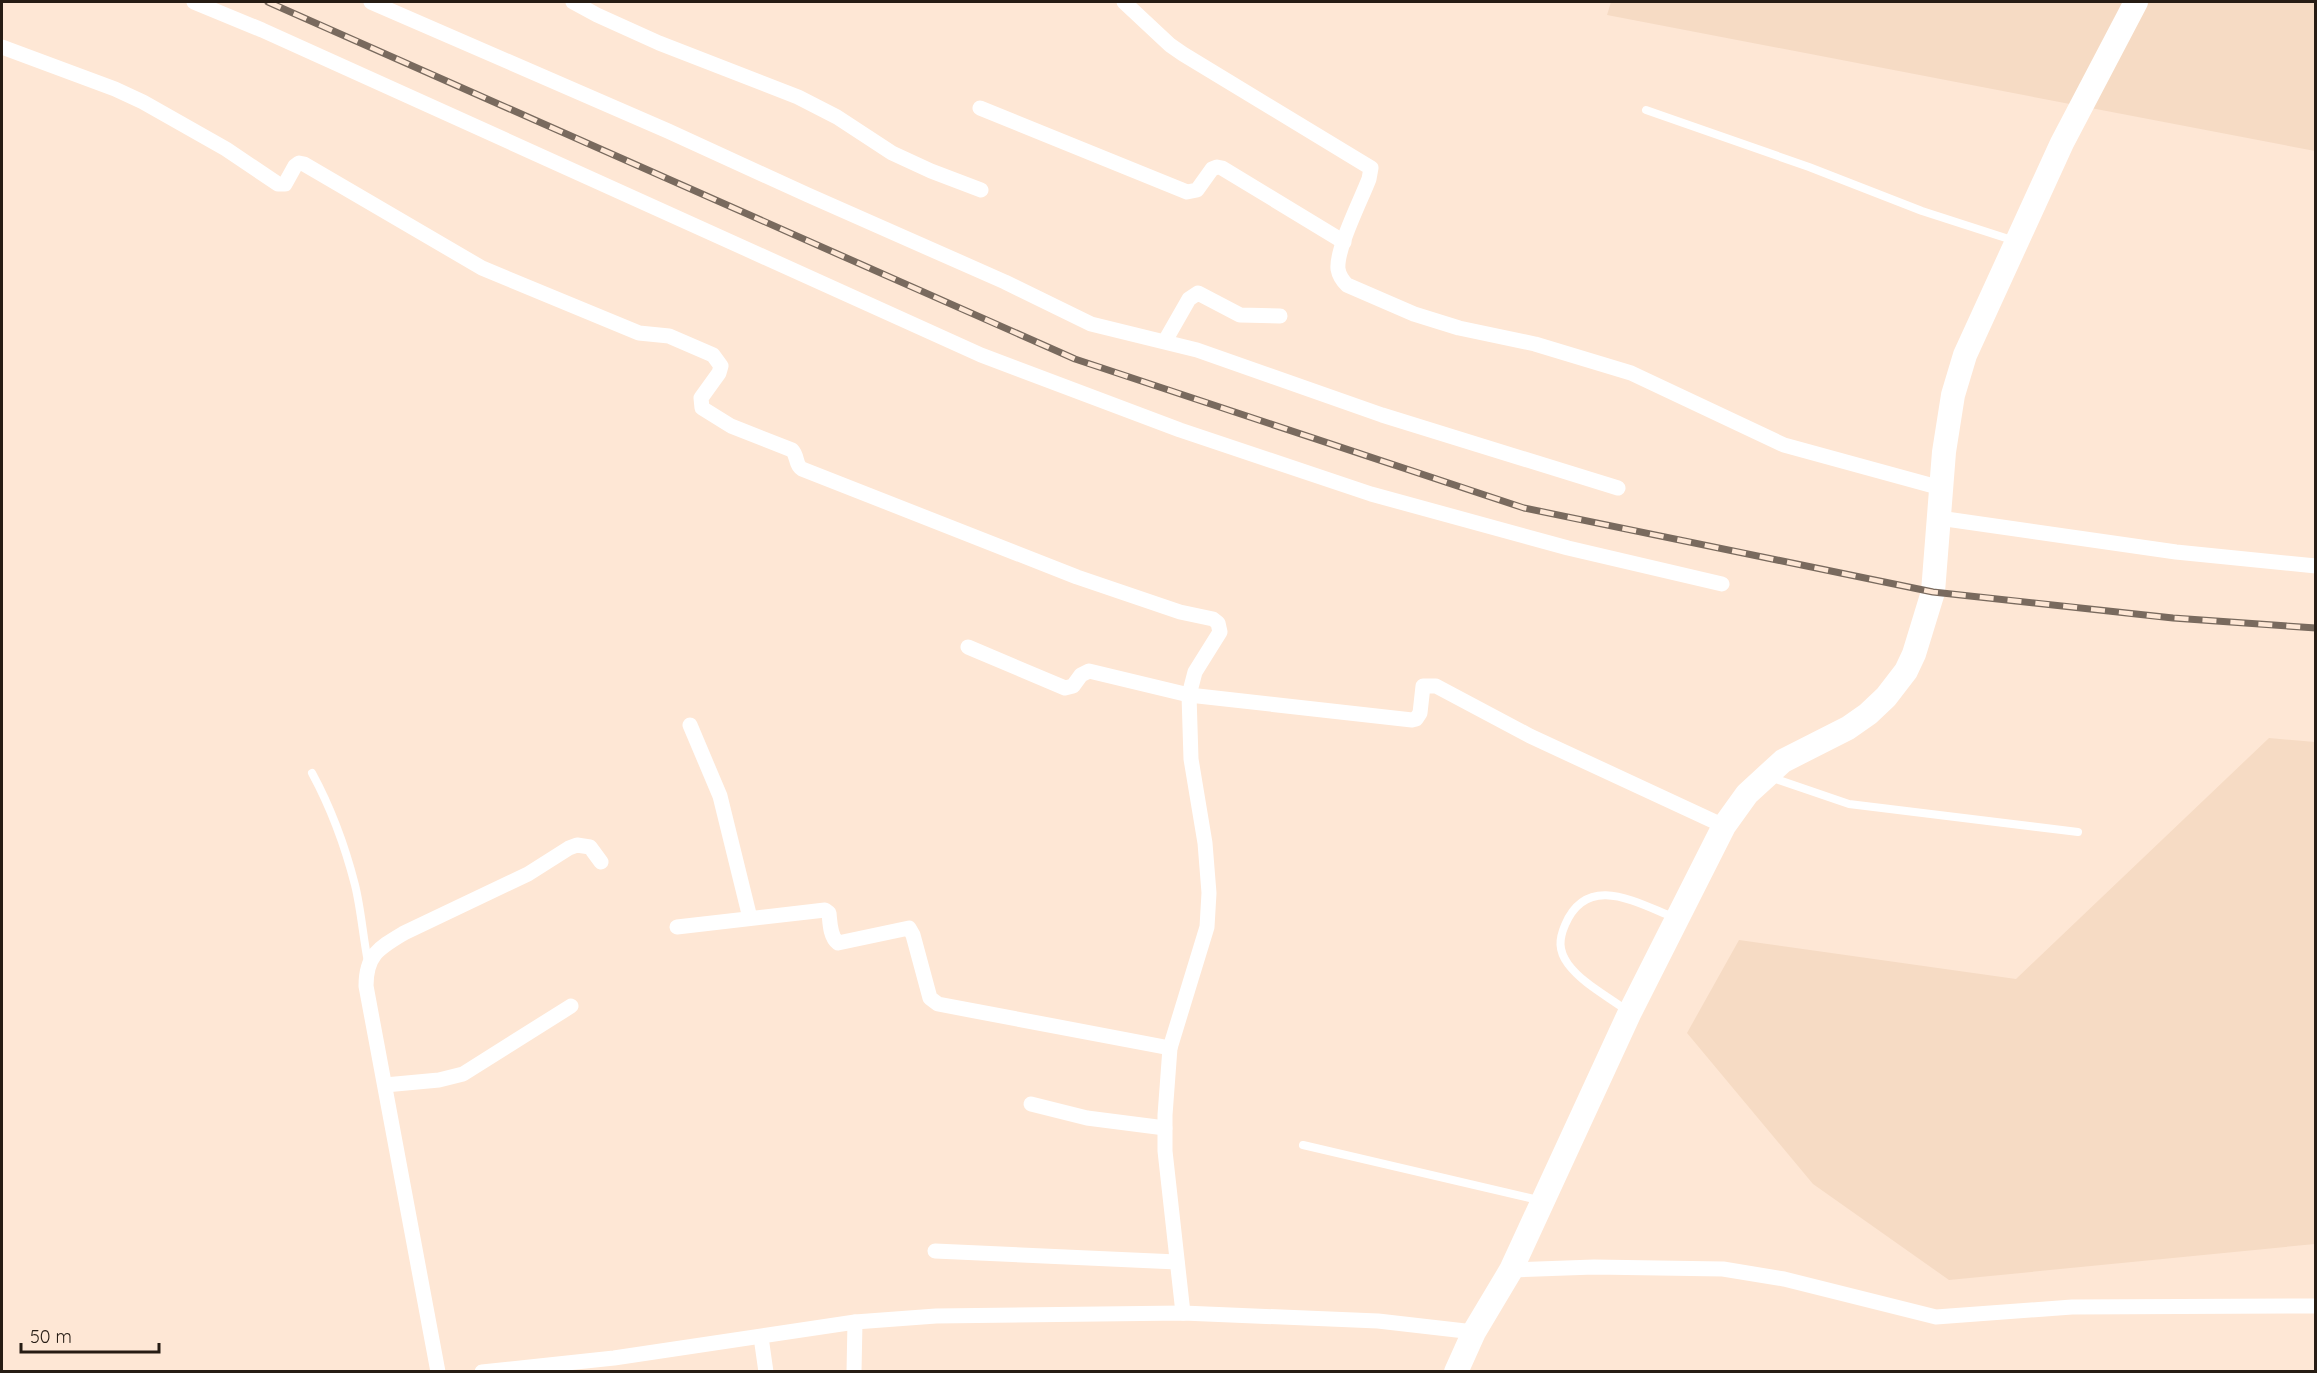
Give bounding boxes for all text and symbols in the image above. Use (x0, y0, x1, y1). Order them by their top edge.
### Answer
scale bar (21, 1316, 159, 1354)
text: 50 m (30, 1325, 72, 1348)

